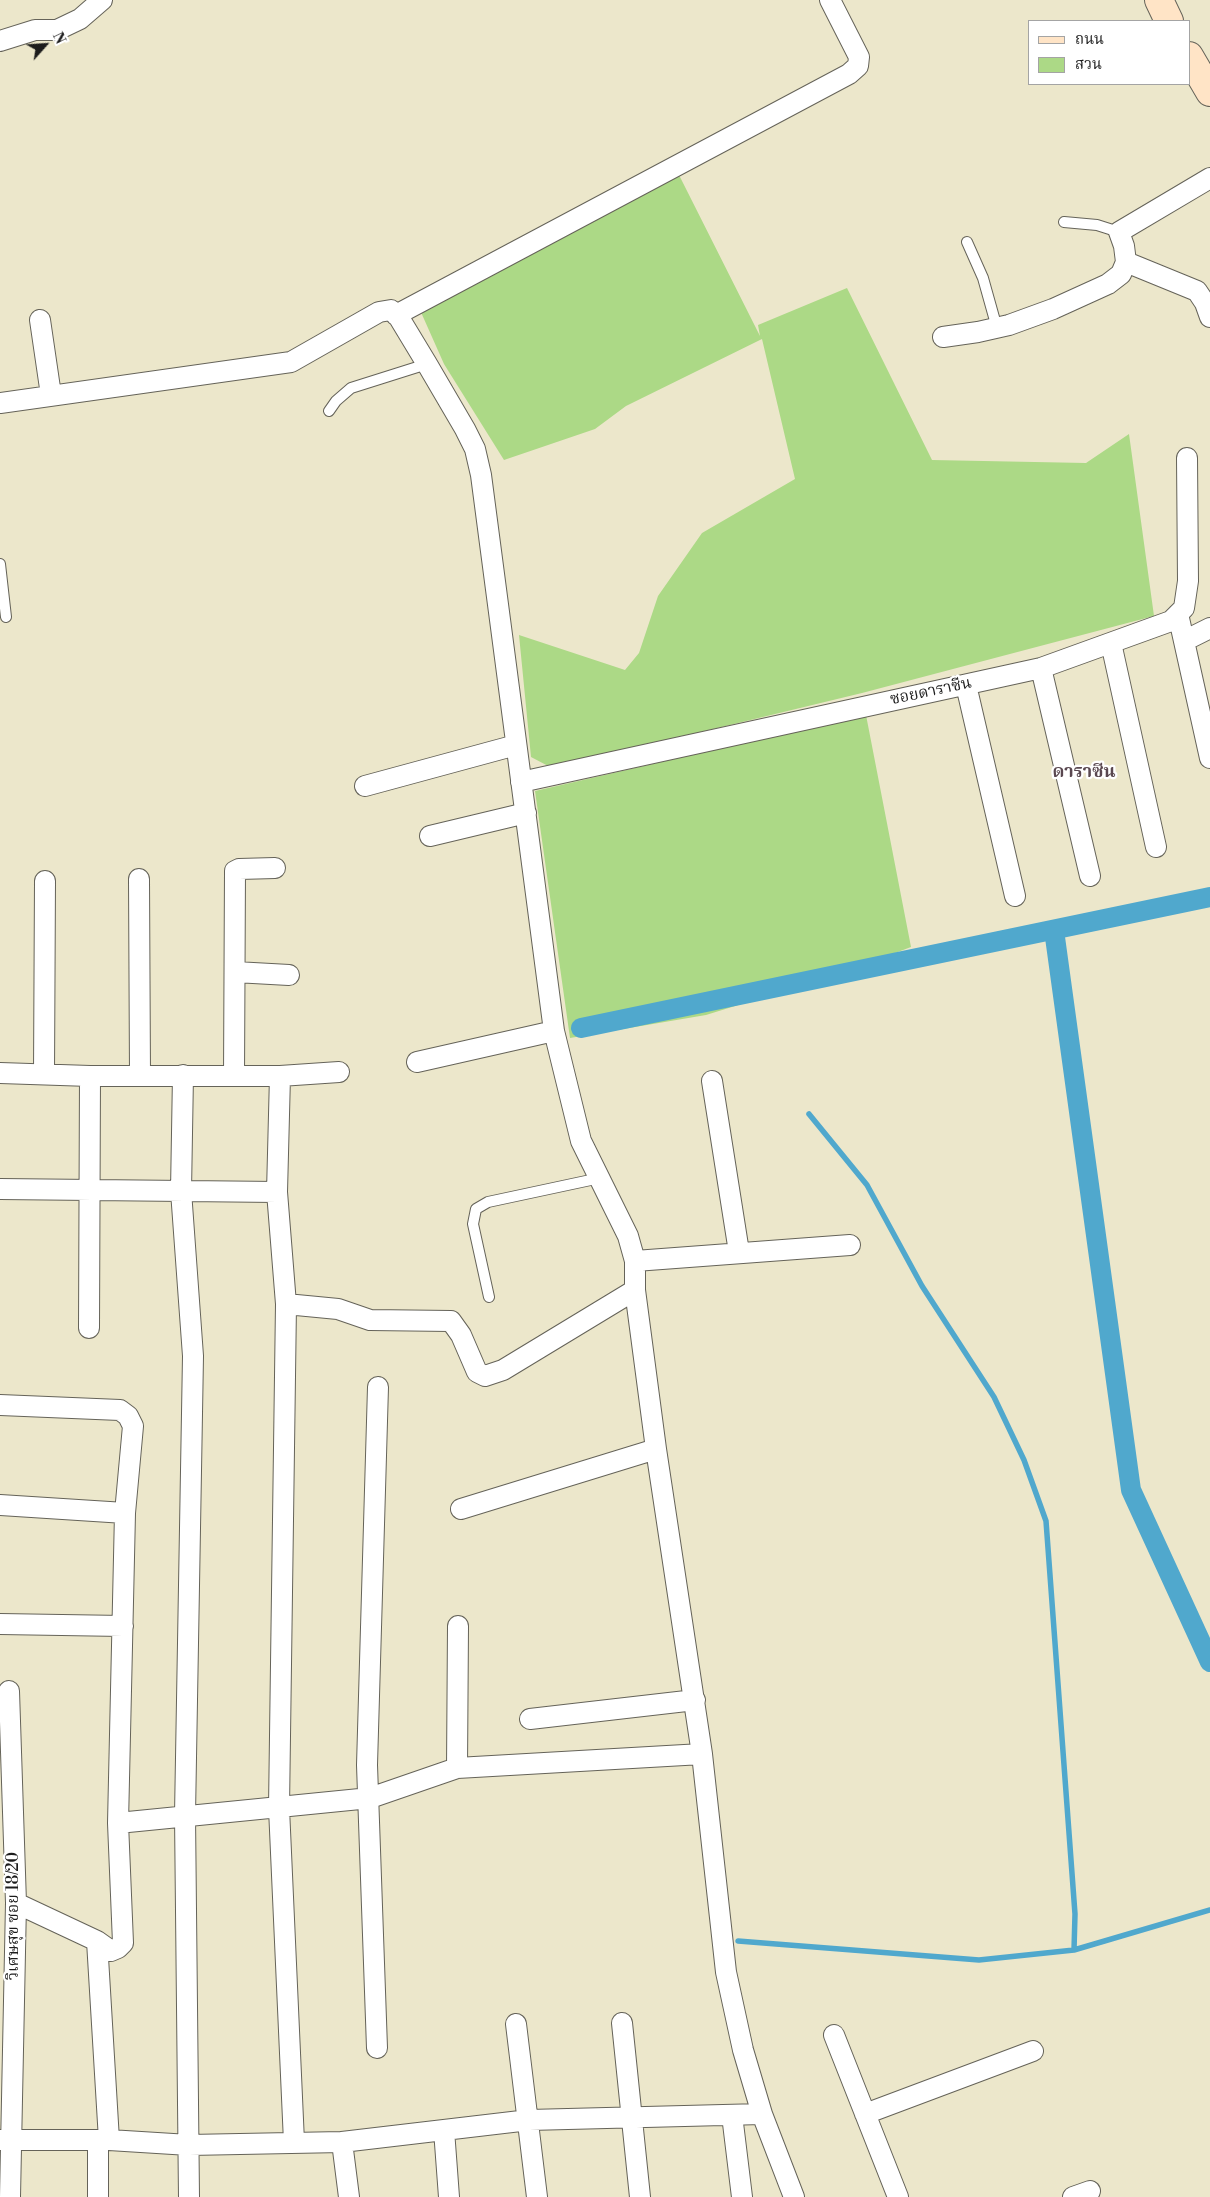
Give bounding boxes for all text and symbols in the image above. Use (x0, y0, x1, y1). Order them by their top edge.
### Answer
north arrow (20, 20, 70, 70)
legend (1028, 20, 1190, 85)
text: N (48, 29, 69, 47)
text: ถนน (1075, 30, 1104, 49)
text: สวน (1075, 55, 1102, 74)
street label: ซอยดาราซีน (889, 674, 973, 710)
district label: ดาราซีน (1052, 762, 1116, 784)
street label: วิเศษสุข ซอย 18/20 (4, 1852, 24, 1980)

